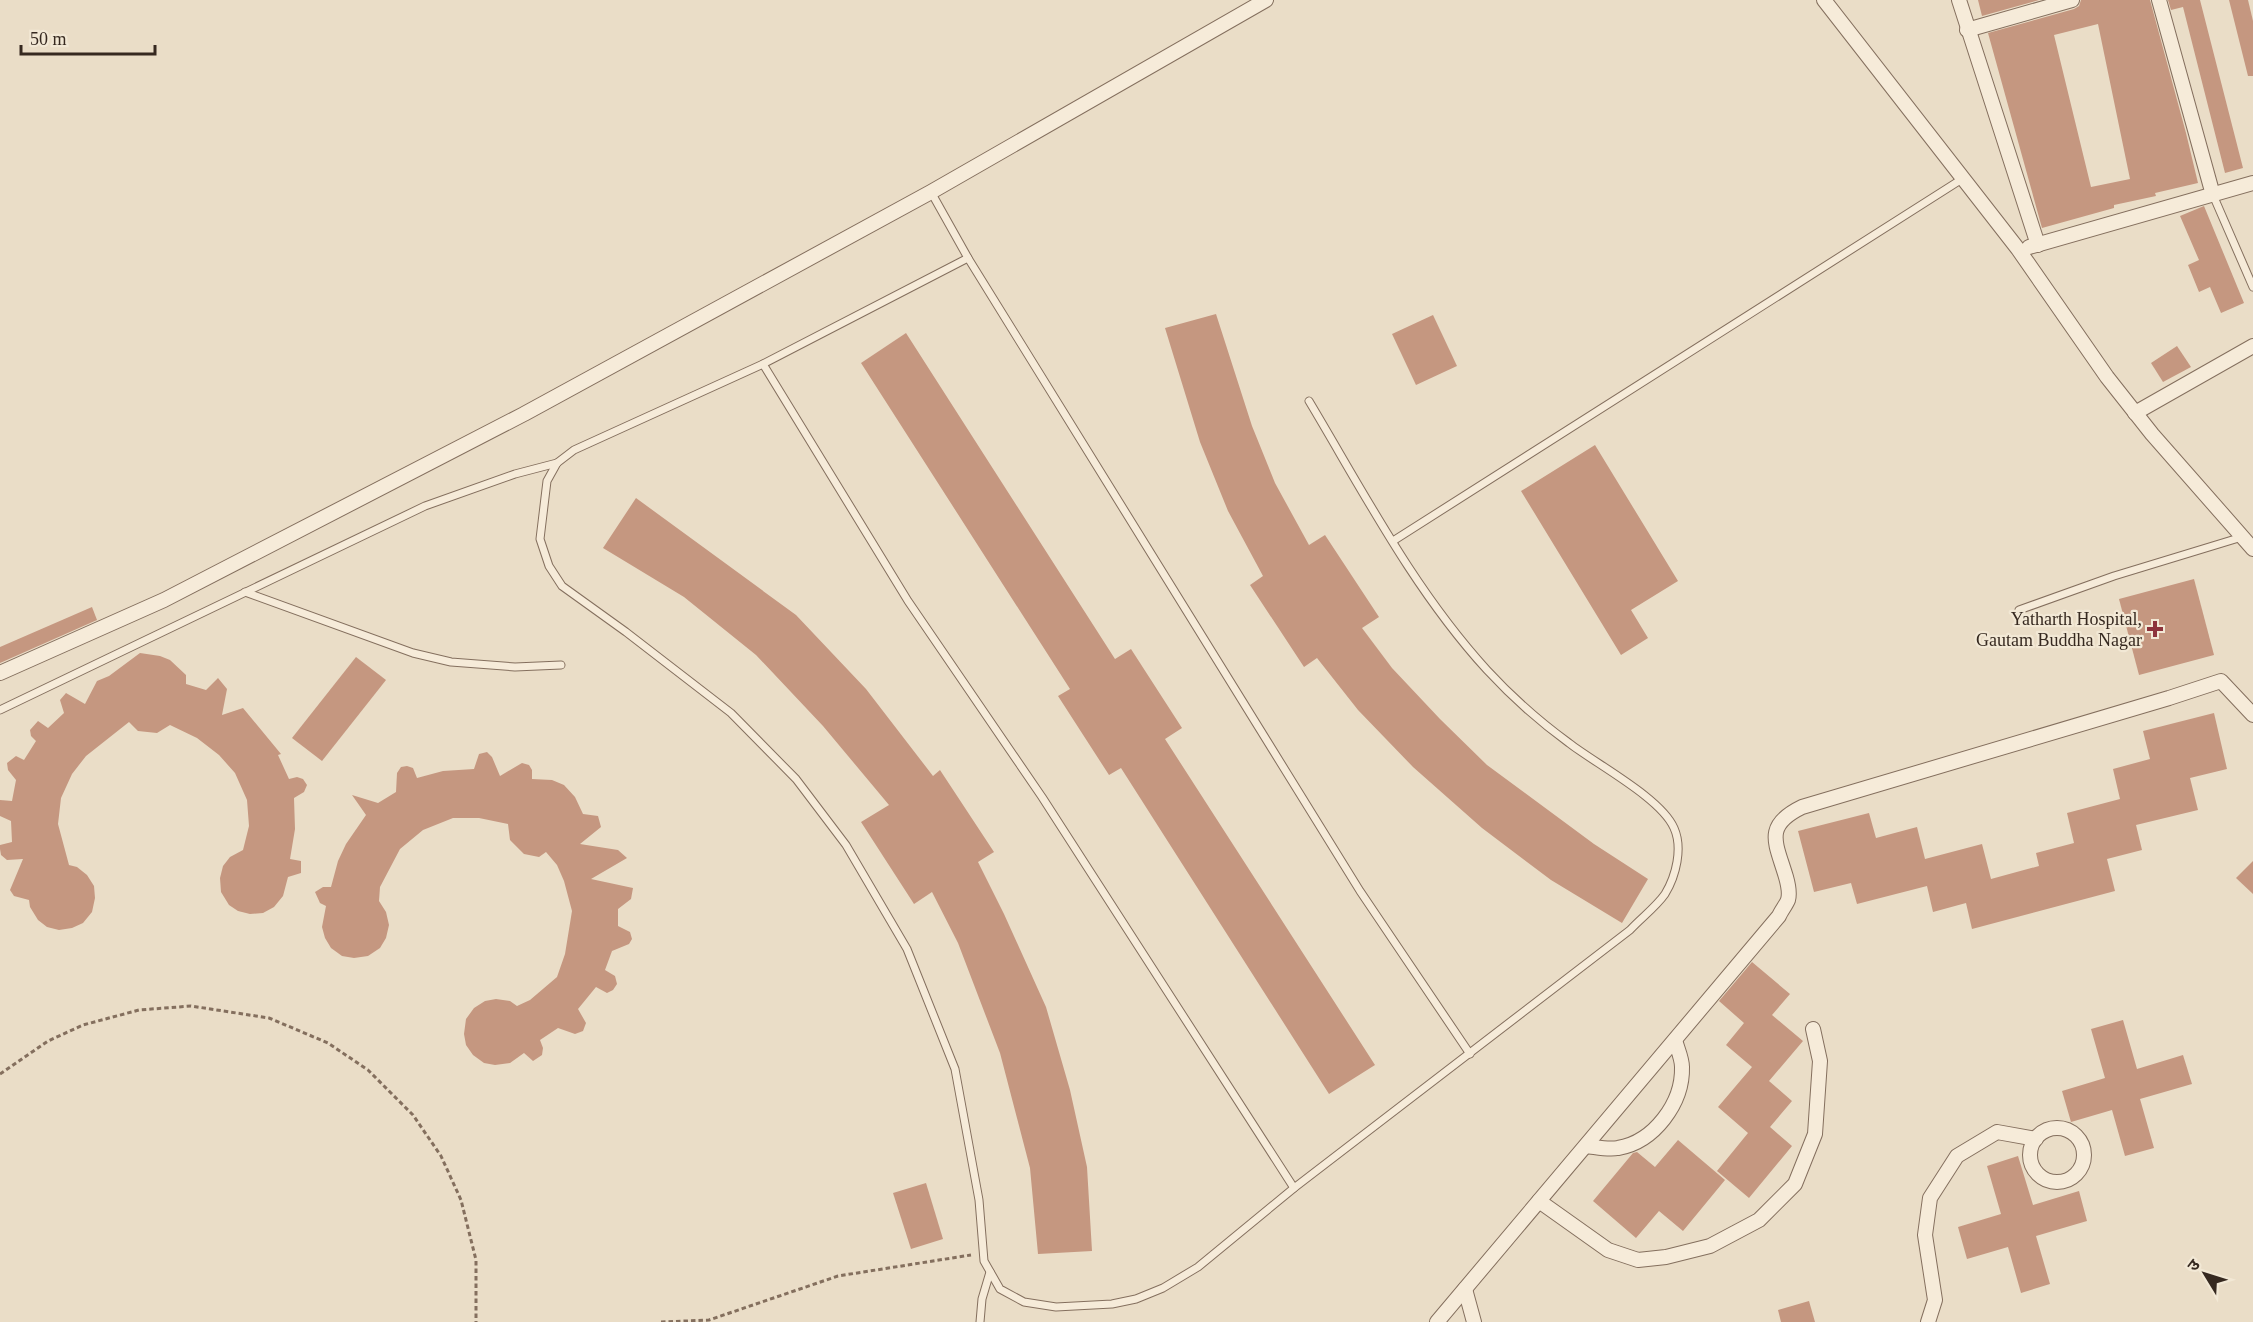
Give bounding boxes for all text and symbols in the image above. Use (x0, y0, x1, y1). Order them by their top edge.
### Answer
scale bar (21, 18, 154, 56)
text: 50 m (30, 29, 67, 49)
place label: Yatharth Hospital, Gautam Buddha Nagar (1976, 609, 2142, 650)
marker: Yatharth Hospital, Gautam Buddha Nagar (2146, 620, 2164, 638)
north arrow (2175, 1244, 2235, 1304)
text: उ (2184, 1256, 2204, 1274)

